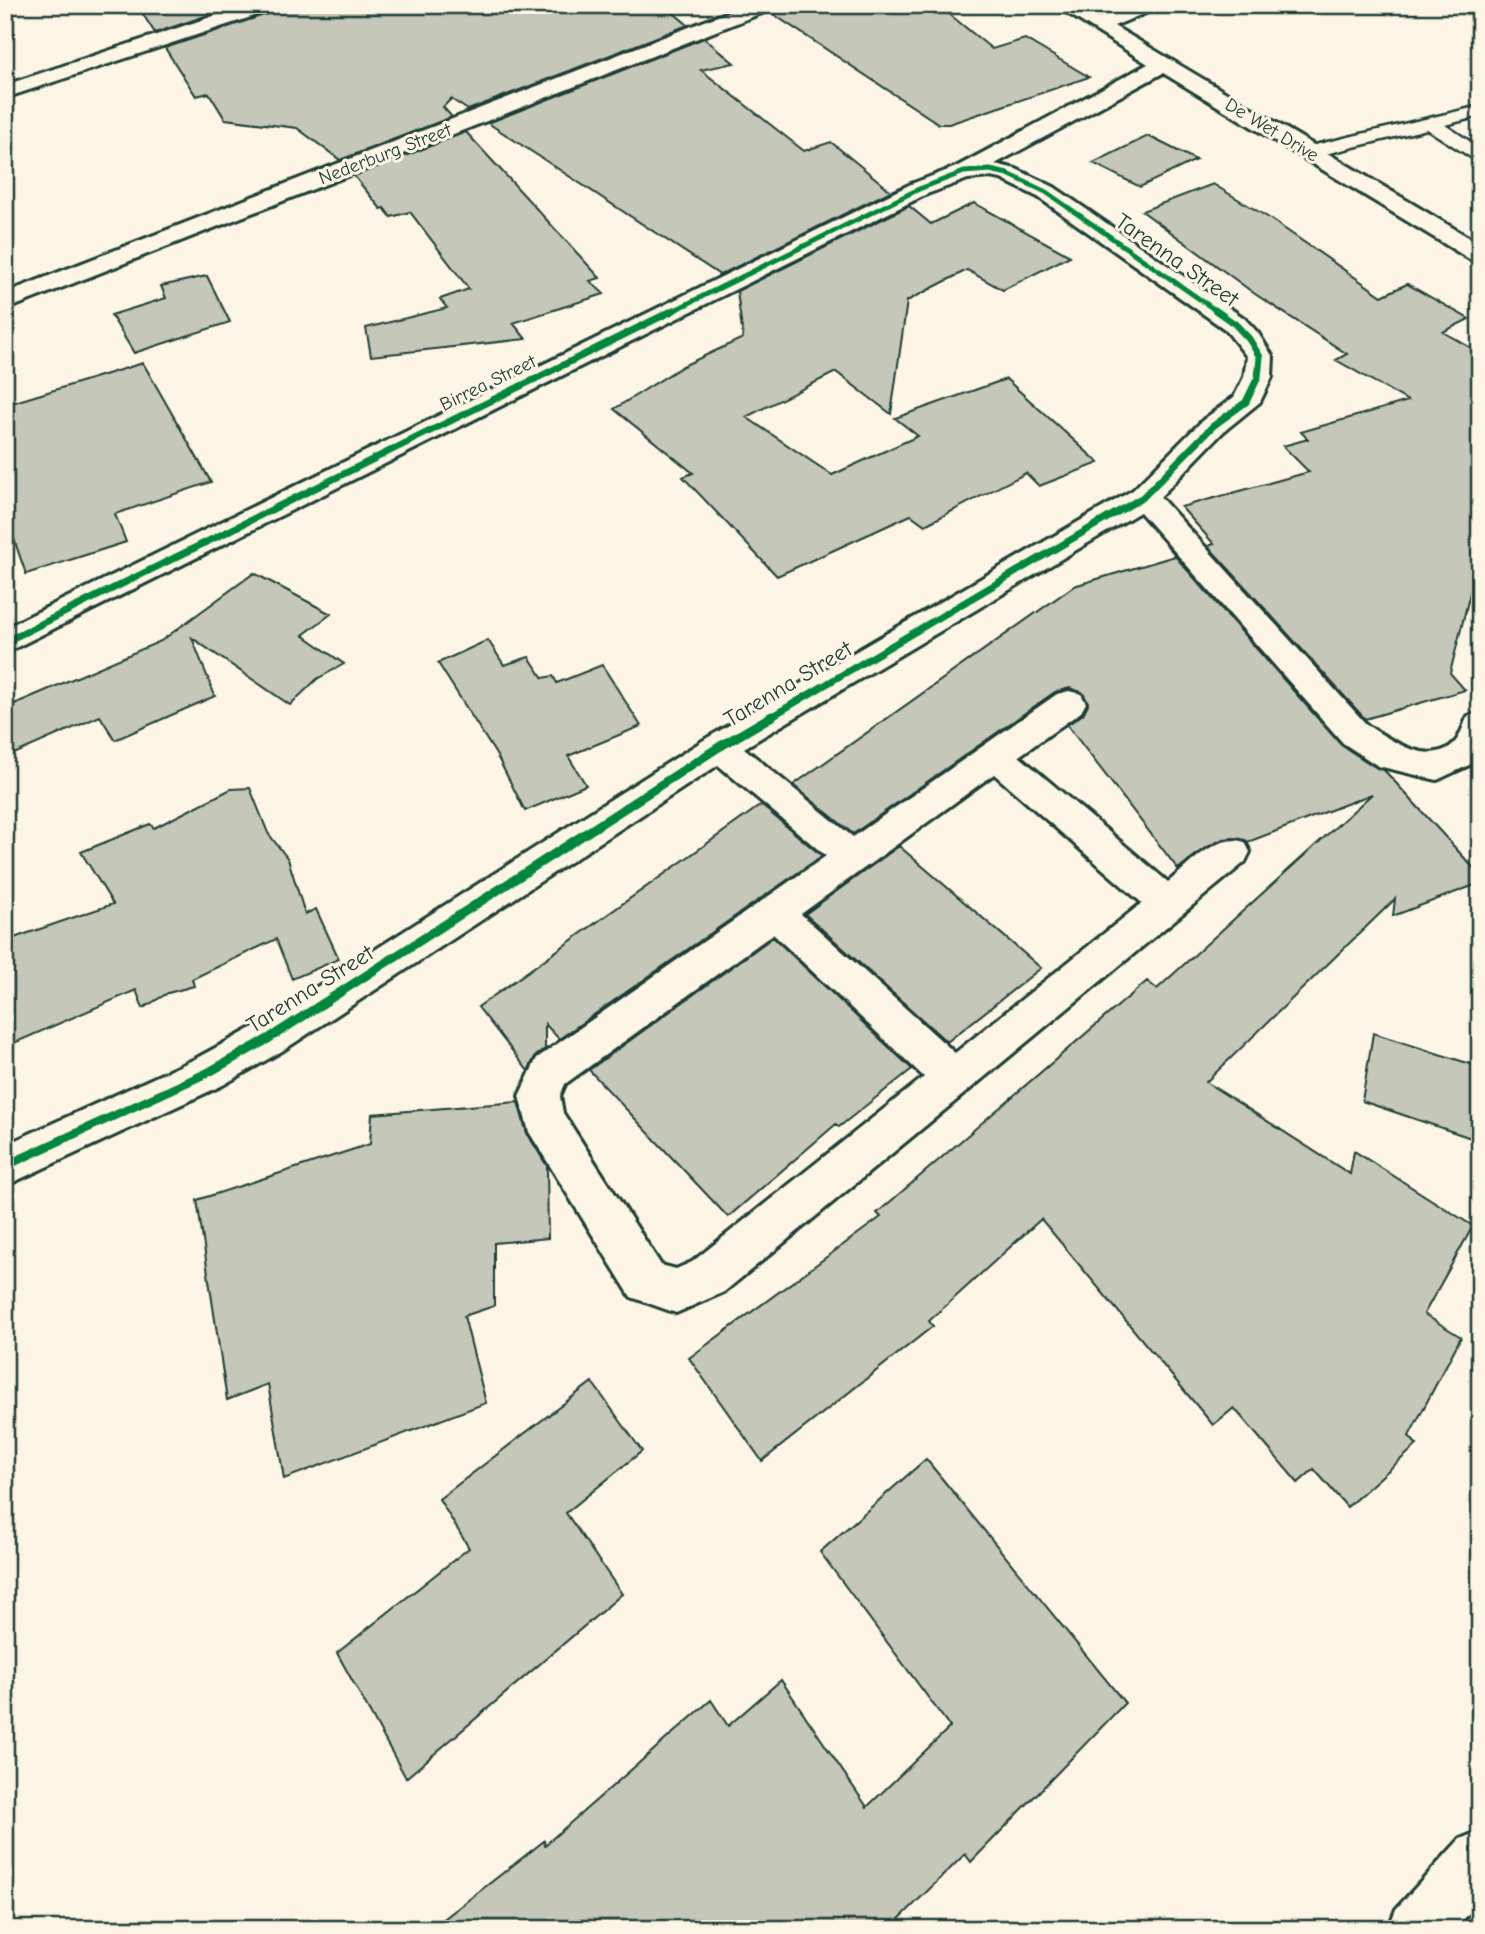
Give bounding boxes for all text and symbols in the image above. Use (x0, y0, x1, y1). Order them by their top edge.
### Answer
street label: De Wet Drive (1221, 93, 1323, 167)
street label: Nederburg Street (316, 118, 455, 189)
street label: Tarenna Street (1110, 207, 1245, 313)
street label: Birrea Street (436, 350, 540, 416)
street label: Tarenna Street (719, 634, 858, 733)
street label: Tarenna Street (242, 939, 380, 1039)

